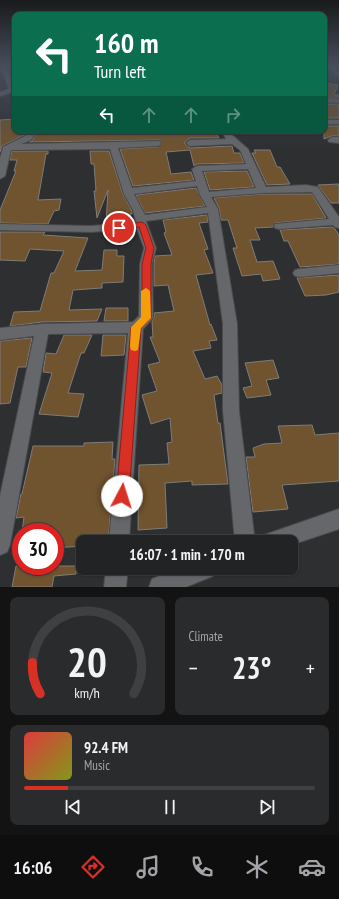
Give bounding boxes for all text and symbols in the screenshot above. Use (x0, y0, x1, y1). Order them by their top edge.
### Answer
text: 160 m (94, 24, 158, 61)
icon: left (28, 28, 80, 80)
text: Turn left (94, 60, 146, 83)
icon: left (96, 104, 118, 126)
icon: ahead (138, 104, 160, 126)
icon: ahead (180, 104, 202, 126)
icon: right (222, 104, 244, 126)
pin (102, 211, 136, 245)
icon: arrive (108, 217, 130, 239)
position arrow (101, 475, 143, 517)
speed limit sign: 30 (12, 523, 64, 575)
text: 16:07 · 1 min · 170 m (129, 545, 245, 564)
text: Climate (189, 628, 223, 645)
text: 20 (67, 635, 107, 688)
text: 23° (232, 648, 272, 687)
text: − (189, 654, 198, 682)
text: + (306, 654, 315, 682)
text: km/h (75, 683, 100, 702)
text: 92.4 FM (84, 738, 128, 757)
text: Music (84, 757, 110, 774)
icon: previous (62, 796, 84, 818)
icon: pause (159, 796, 181, 818)
icon: next (256, 796, 278, 818)
icon: directions (79, 853, 107, 881)
icon: music (134, 853, 162, 881)
icon: phone (188, 853, 216, 881)
icon: climate (243, 853, 271, 881)
icon: car (298, 853, 326, 881)
text: 16:06 (13, 856, 52, 879)

